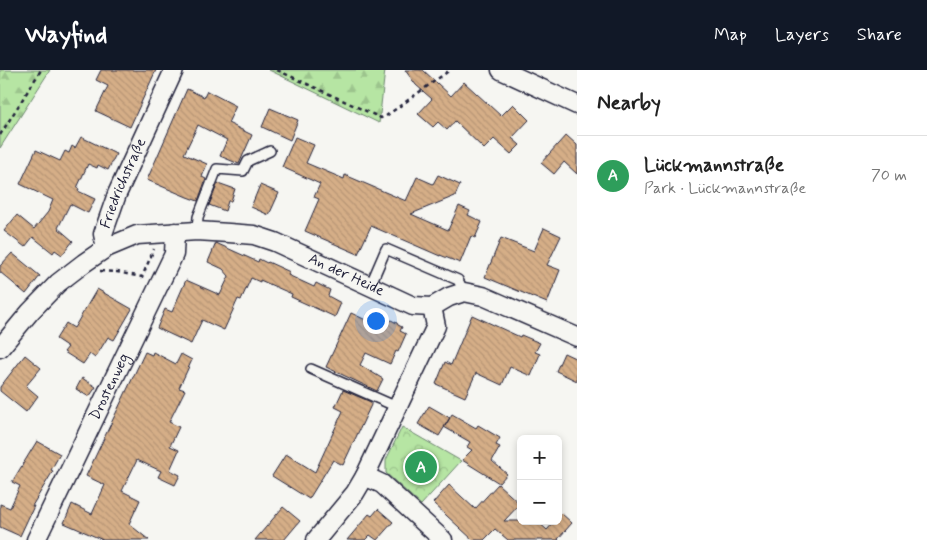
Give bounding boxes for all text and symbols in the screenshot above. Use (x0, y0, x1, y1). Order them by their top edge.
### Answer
text: Wayfind (25, 20, 107, 51)
text: Map (714, 23, 747, 47)
text: Layers (775, 23, 829, 47)
text: Share (857, 23, 902, 47)
text: Nearby (597, 89, 661, 117)
street label: Friedrichstraße (96, 135, 151, 231)
text: Lückmannstraße (644, 153, 784, 178)
text: A (608, 165, 618, 186)
text: 70 m (871, 165, 907, 186)
text: Park · Lückmannstraße (644, 178, 806, 199)
street label: An der Heide (305, 249, 387, 301)
your location (363, 308, 389, 334)
street label: Drostenweg (85, 350, 135, 424)
map controls (517, 435, 562, 525)
button: + (517, 435, 562, 480)
pin: A (405, 448, 437, 486)
button: − (517, 480, 562, 525)

